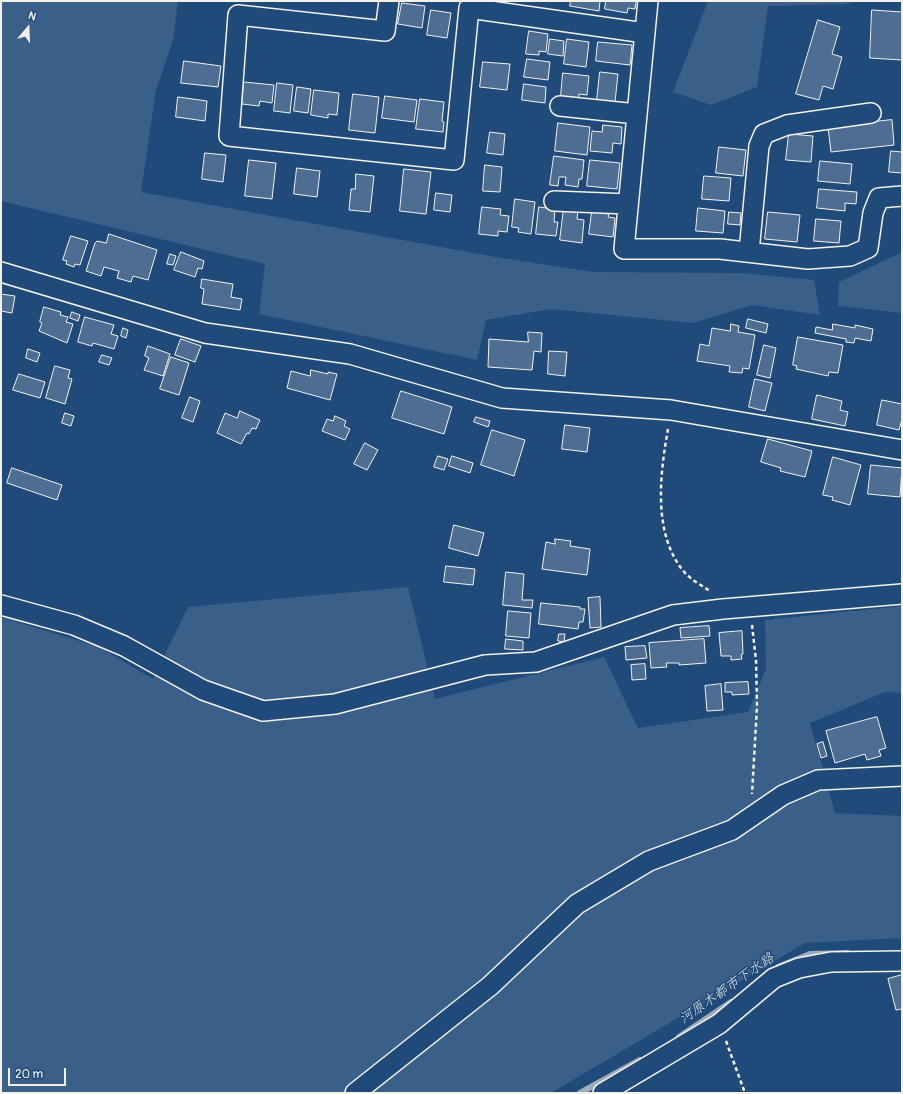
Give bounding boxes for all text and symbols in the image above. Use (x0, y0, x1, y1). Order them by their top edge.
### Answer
north arrow (8, 8, 48, 48)
text: N (26, 9, 38, 24)
water label: 河原木都市下水路 (676, 950, 778, 1028)
scale bar (10, 1060, 68, 1086)
text: 20 m (15, 1067, 43, 1082)

